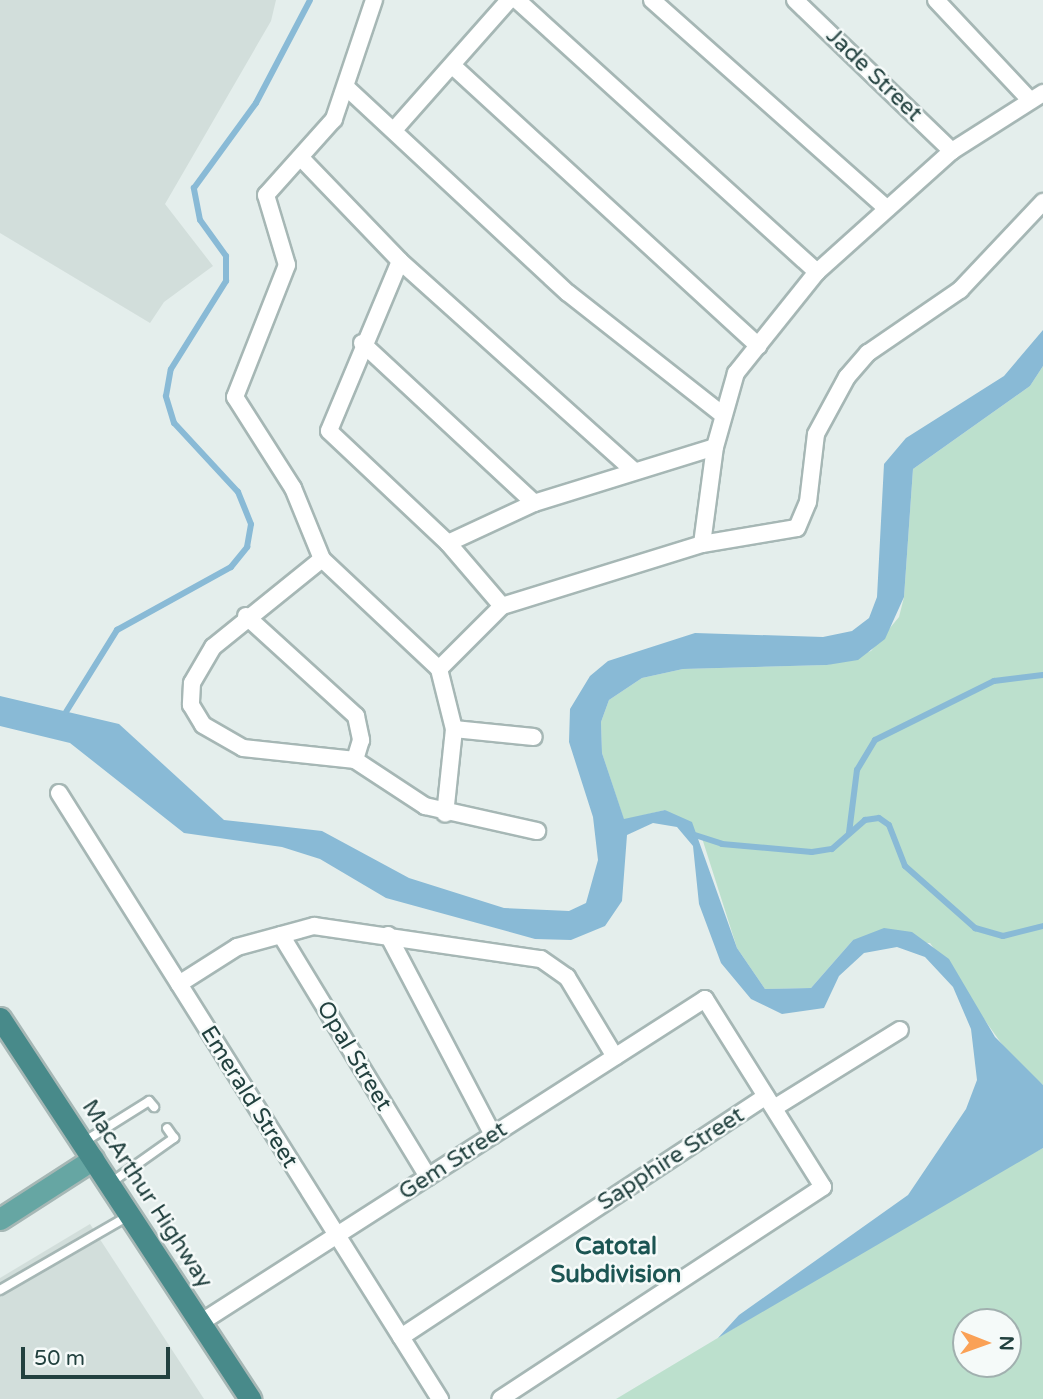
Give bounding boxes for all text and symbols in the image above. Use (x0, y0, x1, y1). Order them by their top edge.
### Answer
street label: Jade Street (820, 22, 928, 128)
street label: Opal Street (310, 996, 398, 1116)
street label: Emerald Street (194, 1021, 304, 1173)
street label: MacArthur Highway (76, 1095, 218, 1293)
street label: Sapphire Street (593, 1101, 749, 1217)
street label: Gem Street (394, 1116, 512, 1206)
district label: Catotal Subdivision (551, 1233, 681, 1289)
north arrow (952, 1308, 1022, 1378)
scale bar (24, 1332, 173, 1376)
text: N (995, 1336, 1017, 1351)
text: 50 m (34, 1346, 85, 1371)

